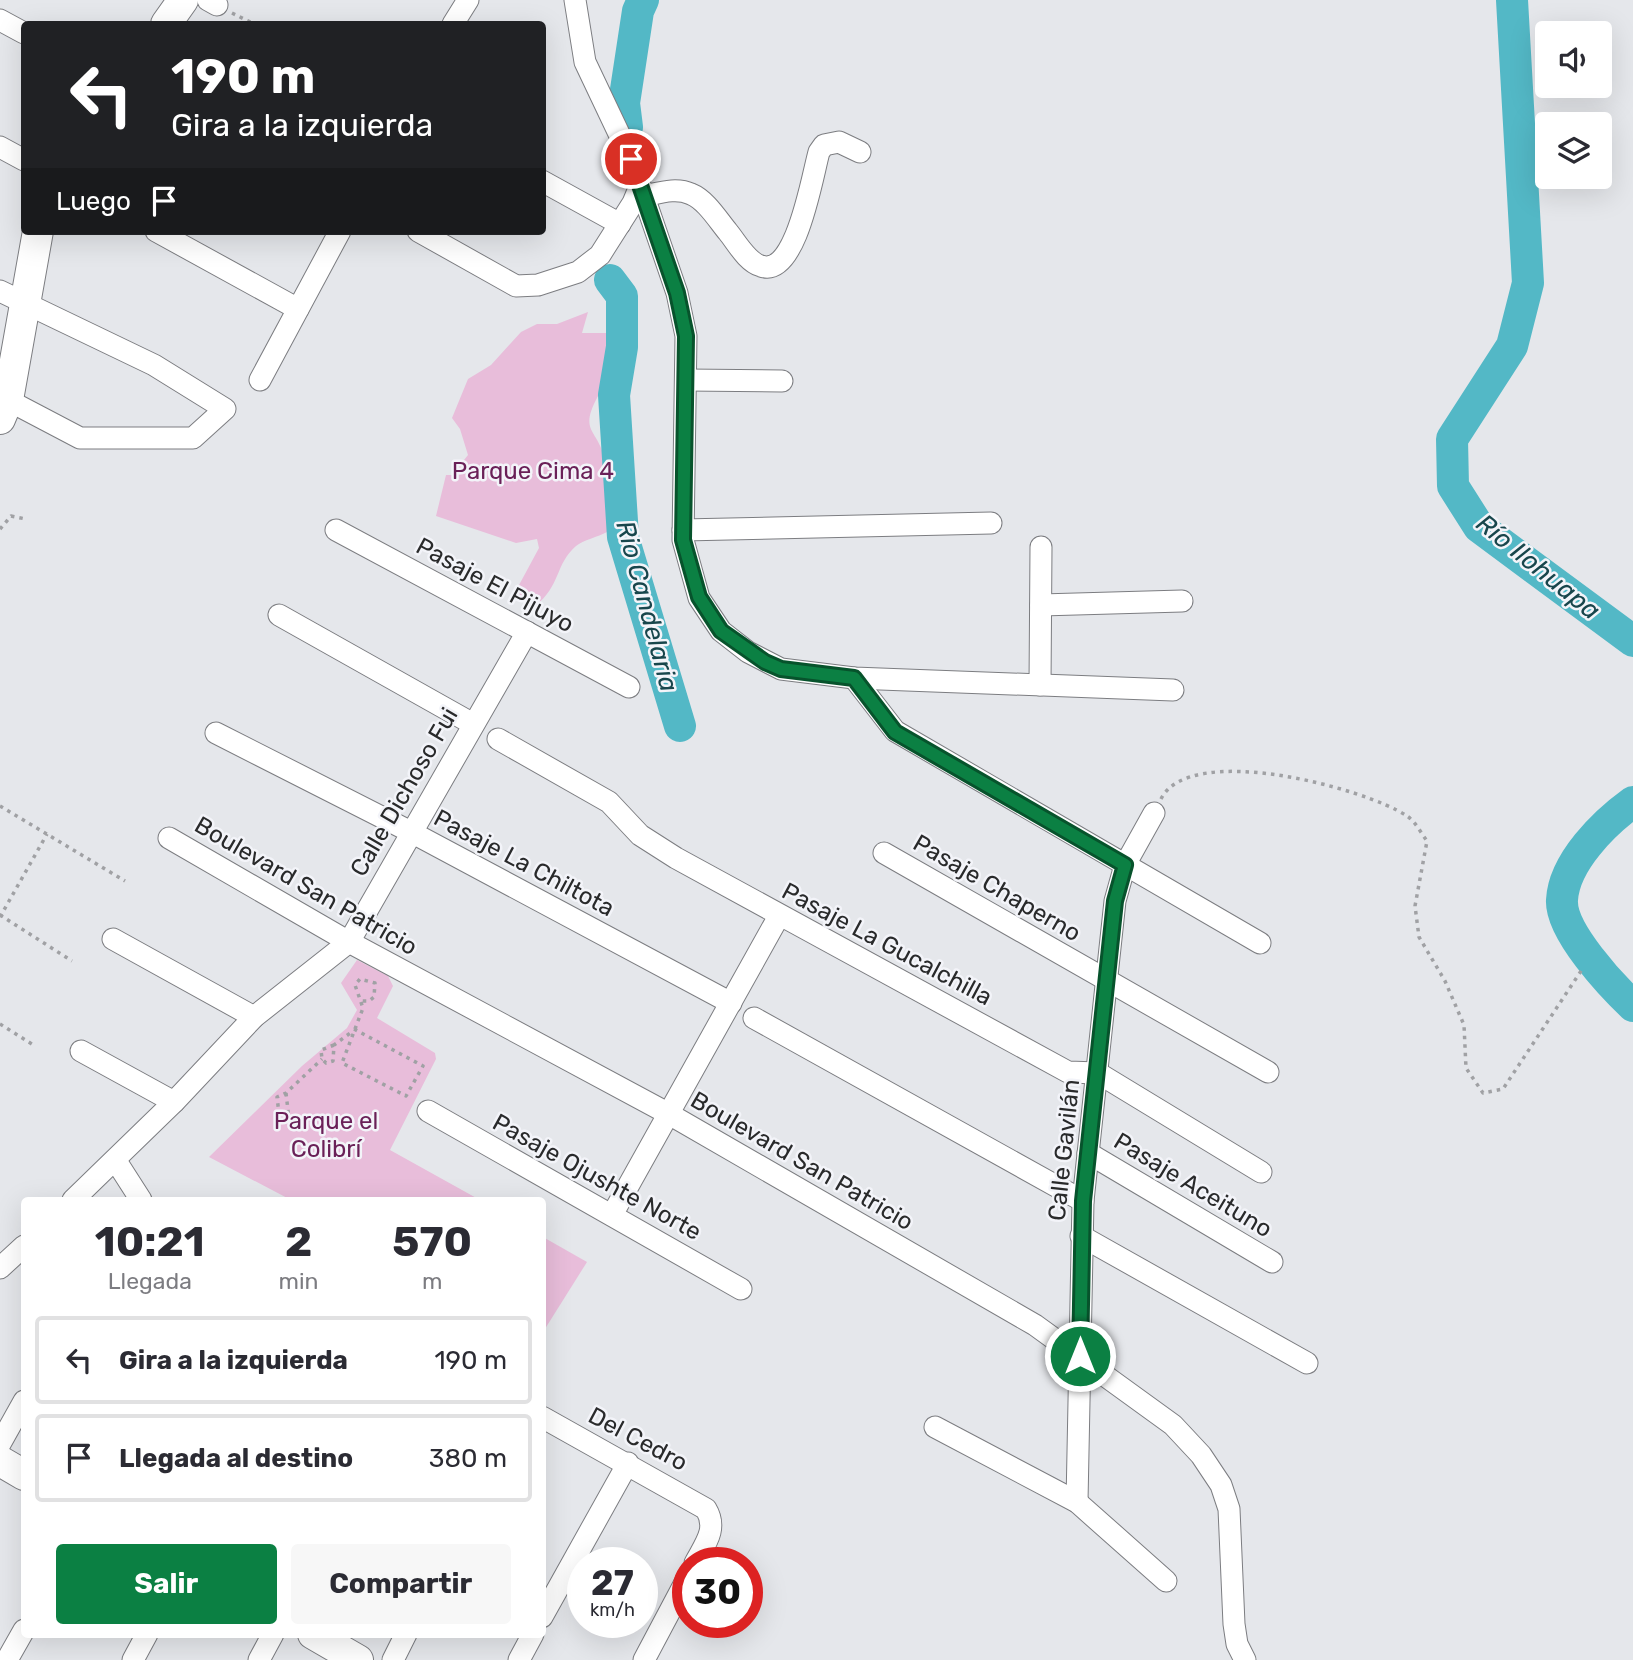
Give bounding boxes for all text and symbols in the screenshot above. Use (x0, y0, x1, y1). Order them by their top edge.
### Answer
map controls (1535, 21, 1612, 189)
button: sound (1535, 21, 1612, 98)
text: 190 m (171, 47, 315, 105)
icon: left (56, 49, 147, 140)
text: Gira a la izquierda (171, 106, 433, 144)
button: layers (1535, 112, 1612, 189)
pin (601, 129, 661, 189)
icon: arrive (612, 140, 650, 178)
icon: arrive (145, 182, 183, 220)
text: Luego (56, 186, 131, 217)
park label: Parque Cima 4 (452, 457, 614, 485)
water label: Río Ilohuapa (1470, 508, 1606, 626)
water label: Rio Candelaria (609, 517, 685, 695)
street label: Pasaje El Pijuyo (412, 532, 578, 638)
street label: Calle Dichoso Fui (344, 703, 464, 881)
street label: Pasaje La Chiltota (429, 804, 619, 922)
street label: Boulevard San Patricio (190, 811, 422, 961)
street label: Pasaje Chaperno (908, 829, 1086, 947)
street label: Pasaje La Gucalchilla (777, 877, 997, 1011)
street label: Calle Gavilán (1043, 1078, 1085, 1222)
street label: Boulevard San Patricio (686, 1086, 918, 1236)
park label: Parque el Colibrí (274, 1107, 378, 1163)
street label: Pasaje Ojushte Norte (488, 1108, 706, 1246)
street label: Pasaje Aceituno (1109, 1127, 1277, 1243)
text: 10:21 (95, 1217, 205, 1267)
text: 2 (285, 1217, 312, 1267)
text: 570 (392, 1217, 472, 1267)
text: Llegada (108, 1267, 192, 1295)
text: min (279, 1267, 319, 1295)
text: m (422, 1267, 442, 1295)
position arrow (1043, 1319, 1117, 1393)
icon: left (60, 1341, 98, 1379)
text: Gira a la izquierda (119, 1345, 348, 1376)
text: 190 m (434, 1345, 507, 1376)
street label: Del Cedro (584, 1401, 692, 1477)
icon: arrive (60, 1439, 98, 1477)
text: Llegada al destino (119, 1443, 353, 1474)
text: 380 m (429, 1443, 507, 1474)
button: Salir (56, 1544, 277, 1624)
button: Compartir (291, 1544, 511, 1624)
speed limit sign: 30 (672, 1547, 763, 1638)
text: 27 (591, 1562, 634, 1604)
text: km/h (590, 1599, 635, 1621)

